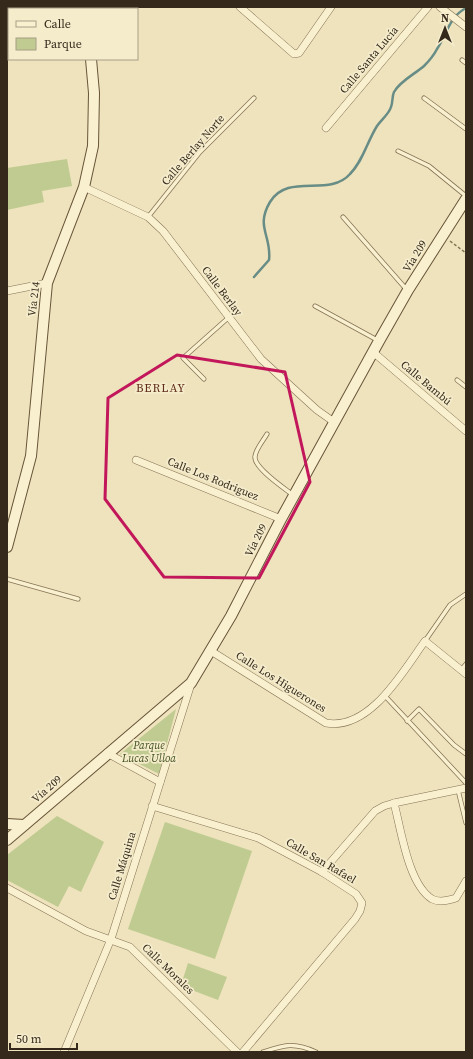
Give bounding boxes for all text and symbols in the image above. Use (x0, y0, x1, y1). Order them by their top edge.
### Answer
legend (8, 8, 138, 60)
north arrow (425, 8, 465, 48)
text: N (441, 11, 449, 26)
text: Calle (44, 16, 71, 32)
street label: Calle Santa Lucía (336, 23, 402, 97)
text: Parque (44, 36, 82, 52)
street label: Calle Berlay Norte (158, 111, 228, 189)
street label: Vía 209 (399, 237, 431, 275)
street label: Calle Berlay (198, 263, 246, 319)
street label: Vía 214 (24, 280, 44, 317)
street label: Calle Bambú (397, 357, 455, 409)
district label: BERLAY (136, 380, 186, 396)
street label: Calle Los Rodriguez (165, 454, 261, 504)
street label: Vía 209 (241, 521, 271, 559)
street label: Calle Los Higuerones (233, 648, 329, 716)
park label: Parque Lucas Ulloa (121, 738, 176, 766)
street label: Vía 209 (29, 772, 65, 806)
street label: Calle Máquina (104, 830, 140, 902)
street label: Calle San Rafael (283, 835, 359, 887)
street label: Calle Morales (139, 940, 197, 998)
scale bar (10, 1025, 77, 1051)
text: 50 m (16, 1031, 42, 1047)

